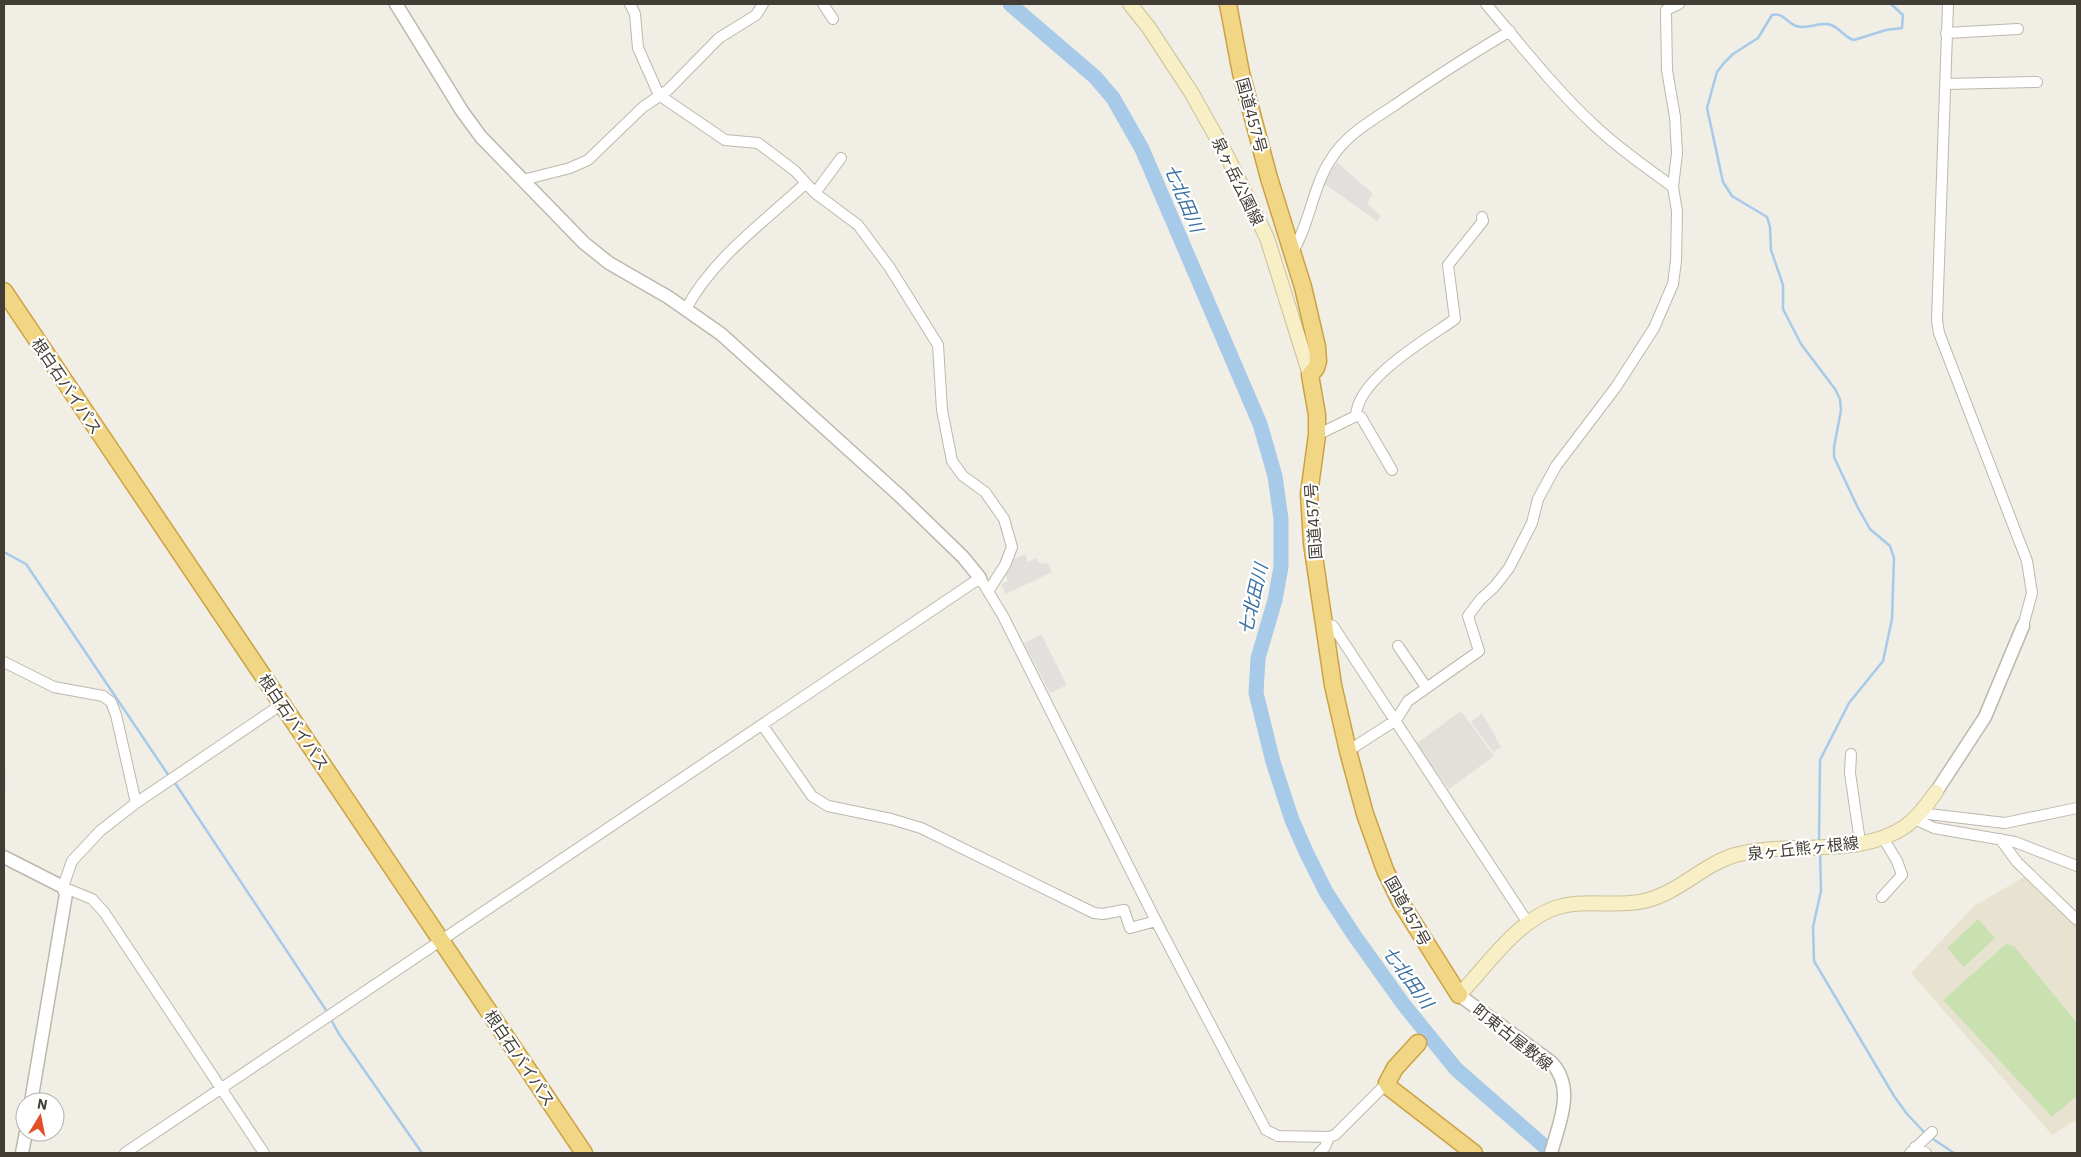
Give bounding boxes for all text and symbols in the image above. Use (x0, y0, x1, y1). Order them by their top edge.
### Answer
street label: 国道457号 (1232, 75, 1272, 155)
street label: 泉ヶ岳公園線 (1208, 133, 1268, 229)
water label: 七北田川 (1159, 160, 1209, 237)
street label: 根白石バイパス (27, 334, 107, 438)
street label: 国道457号 (1300, 482, 1326, 560)
water label: 七北田川 (1234, 559, 1273, 637)
street label: 根白石バイパス (254, 670, 334, 774)
street label: 泉ヶ丘熊ヶ根線 (1746, 832, 1860, 864)
street label: 国道457号 (1381, 873, 1435, 949)
water label: 七北田川 (1378, 941, 1440, 1015)
street label: 町東古屋敷線 (1469, 1000, 1557, 1074)
street label: 根白石バイパス (480, 1006, 560, 1110)
north arrow (15, 1092, 65, 1142)
text: N (36, 1094, 49, 1114)

